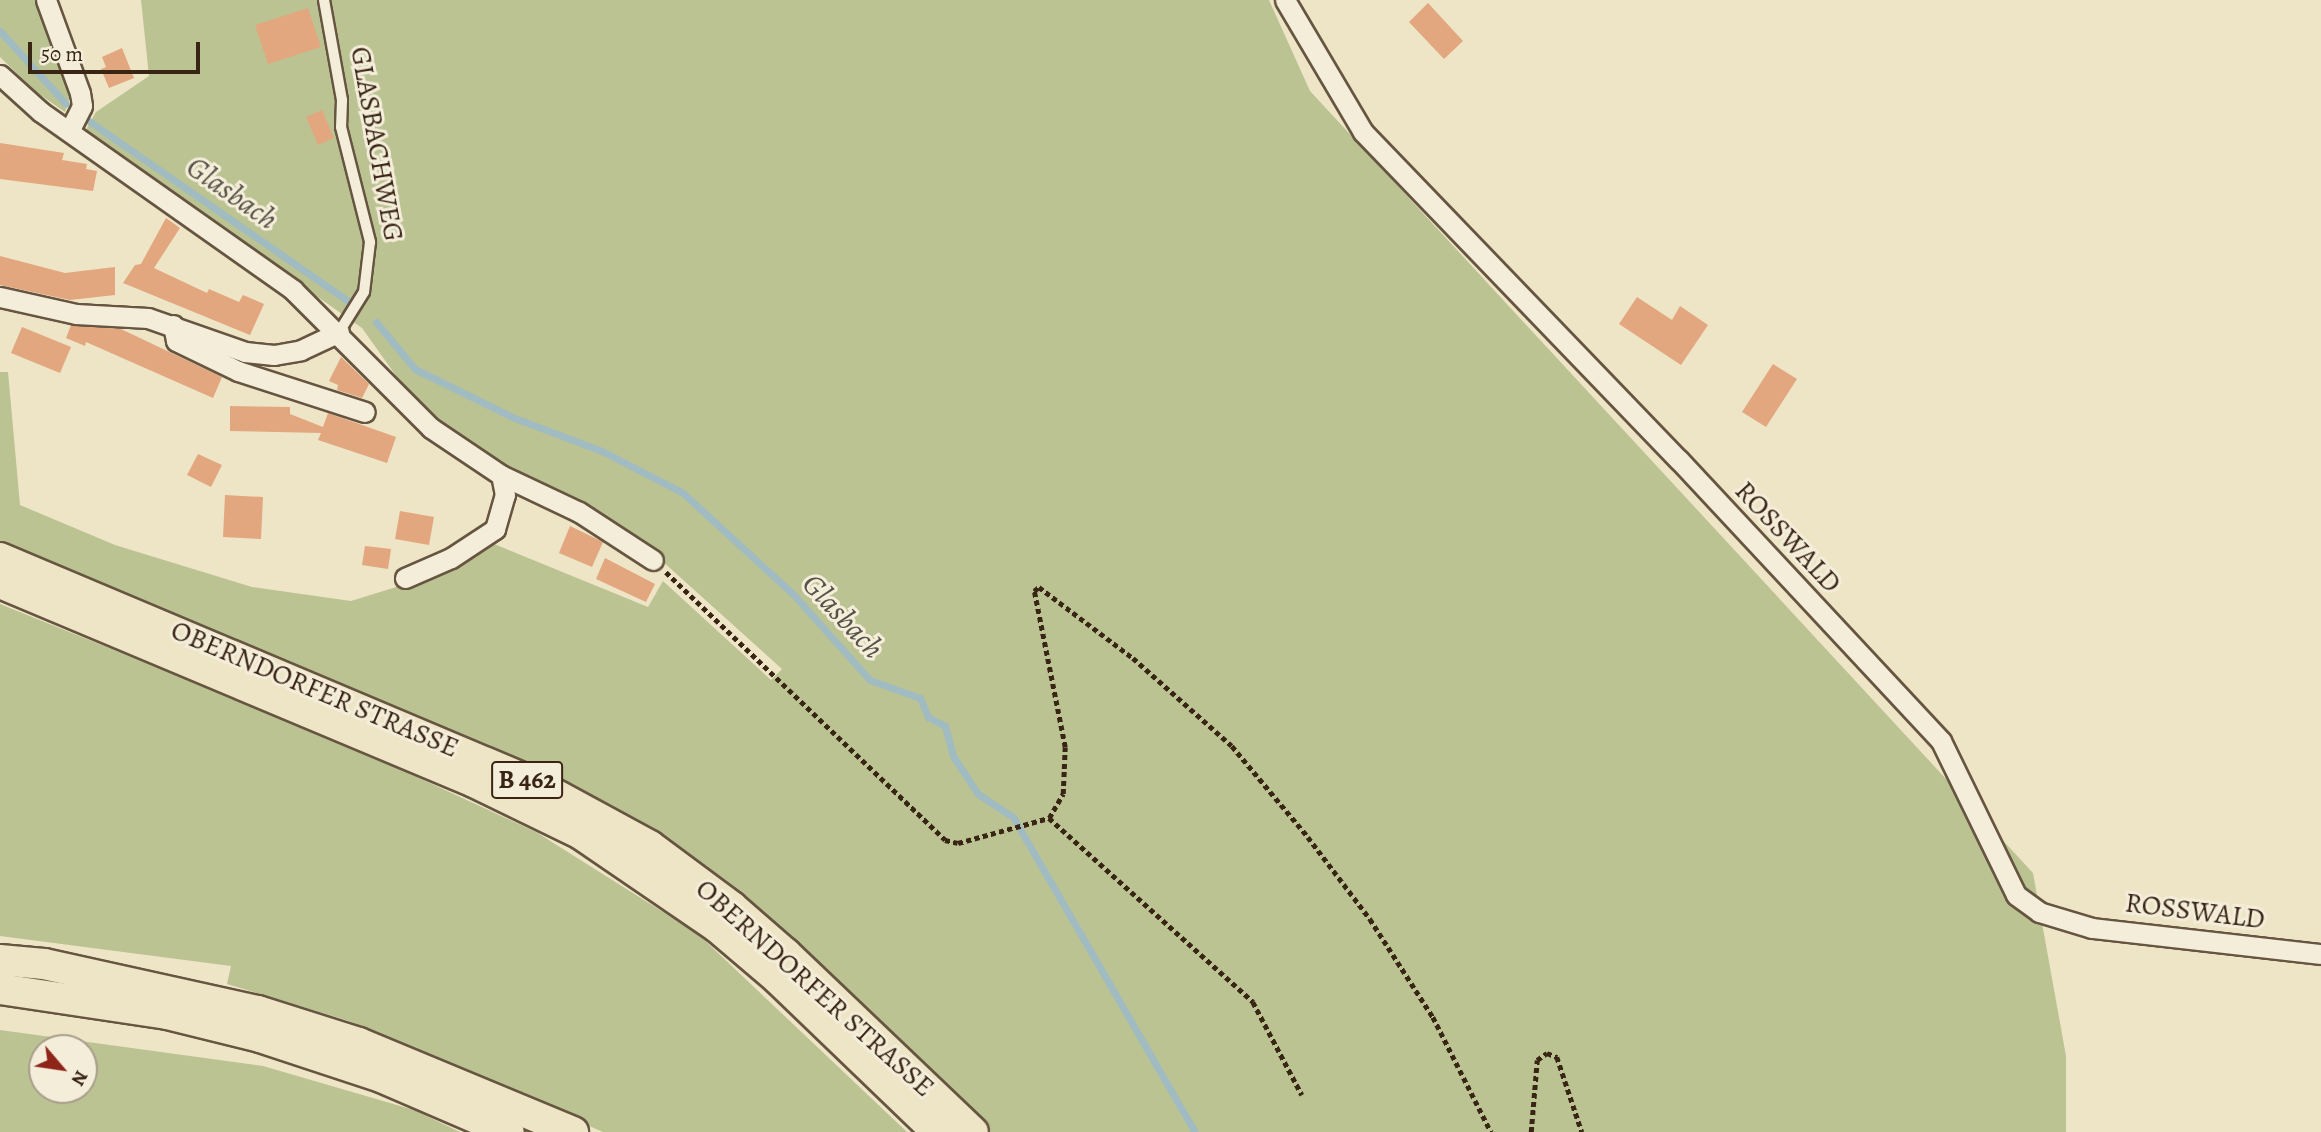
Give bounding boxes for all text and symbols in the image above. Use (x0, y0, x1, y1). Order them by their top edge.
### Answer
scale bar (32, 28, 203, 72)
text: 50 m (41, 40, 83, 68)
street label: GLASBACHWEG (343, 44, 411, 244)
water label: Glasbach (180, 149, 284, 237)
street label: ROSSWALD (1728, 474, 1848, 600)
water label: Glasbach (795, 566, 891, 666)
street label: OBERNDORFER STRASSE (166, 613, 464, 765)
road number: B 462 (490, 758, 564, 802)
street label: OBERNDORFER STRASSE (689, 872, 941, 1104)
street label: ROSSWALD (2123, 886, 2267, 936)
north arrow (28, 1034, 98, 1104)
text: N (65, 1066, 94, 1091)

